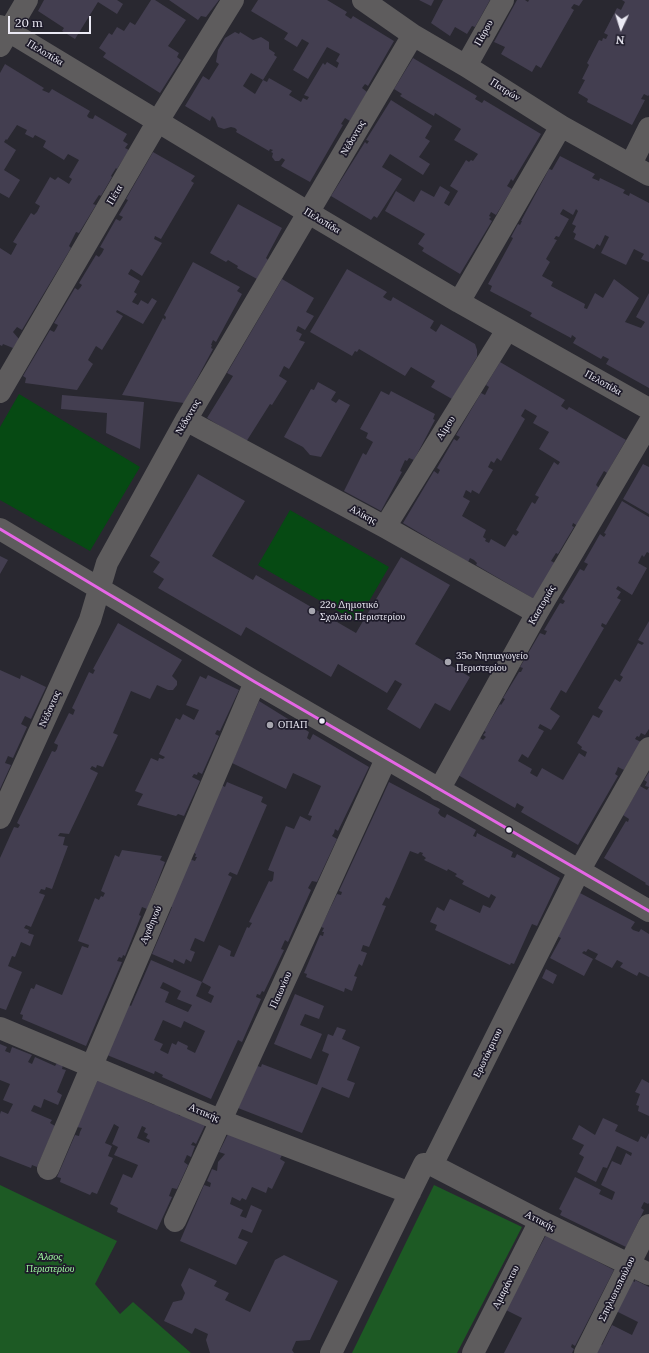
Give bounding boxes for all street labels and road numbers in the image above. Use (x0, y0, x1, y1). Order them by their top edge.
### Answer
street label: Πάρου (472, 18, 496, 48)
street label: Πελοπίδα (25, 38, 65, 68)
street label: Πατρών (488, 76, 522, 104)
street label: Νέδοντος (338, 118, 368, 158)
street label: Πέτα (105, 183, 125, 207)
street label: Πελοπίδα (302, 206, 342, 236)
street label: Πελοπίδα (583, 368, 623, 398)
street label: Νέδοντος (173, 397, 203, 437)
street label: Αίμου (434, 414, 458, 442)
street label: Αλίκης (347, 503, 379, 527)
street label: Καστοριάς (526, 583, 558, 627)
street label: Νέδοντος (37, 689, 63, 729)
street label: Αγαθηνού (138, 904, 164, 946)
street label: Παιωνίου (268, 970, 294, 1010)
street label: Ερωτόκριτου (471, 1026, 505, 1080)
street label: Αττικής (187, 1101, 221, 1125)
street label: Αττικής (523, 1208, 557, 1234)
street label: Σπηλιωτοπούλου (596, 1255, 638, 1323)
street label: Αμαράντου (490, 1263, 522, 1311)

